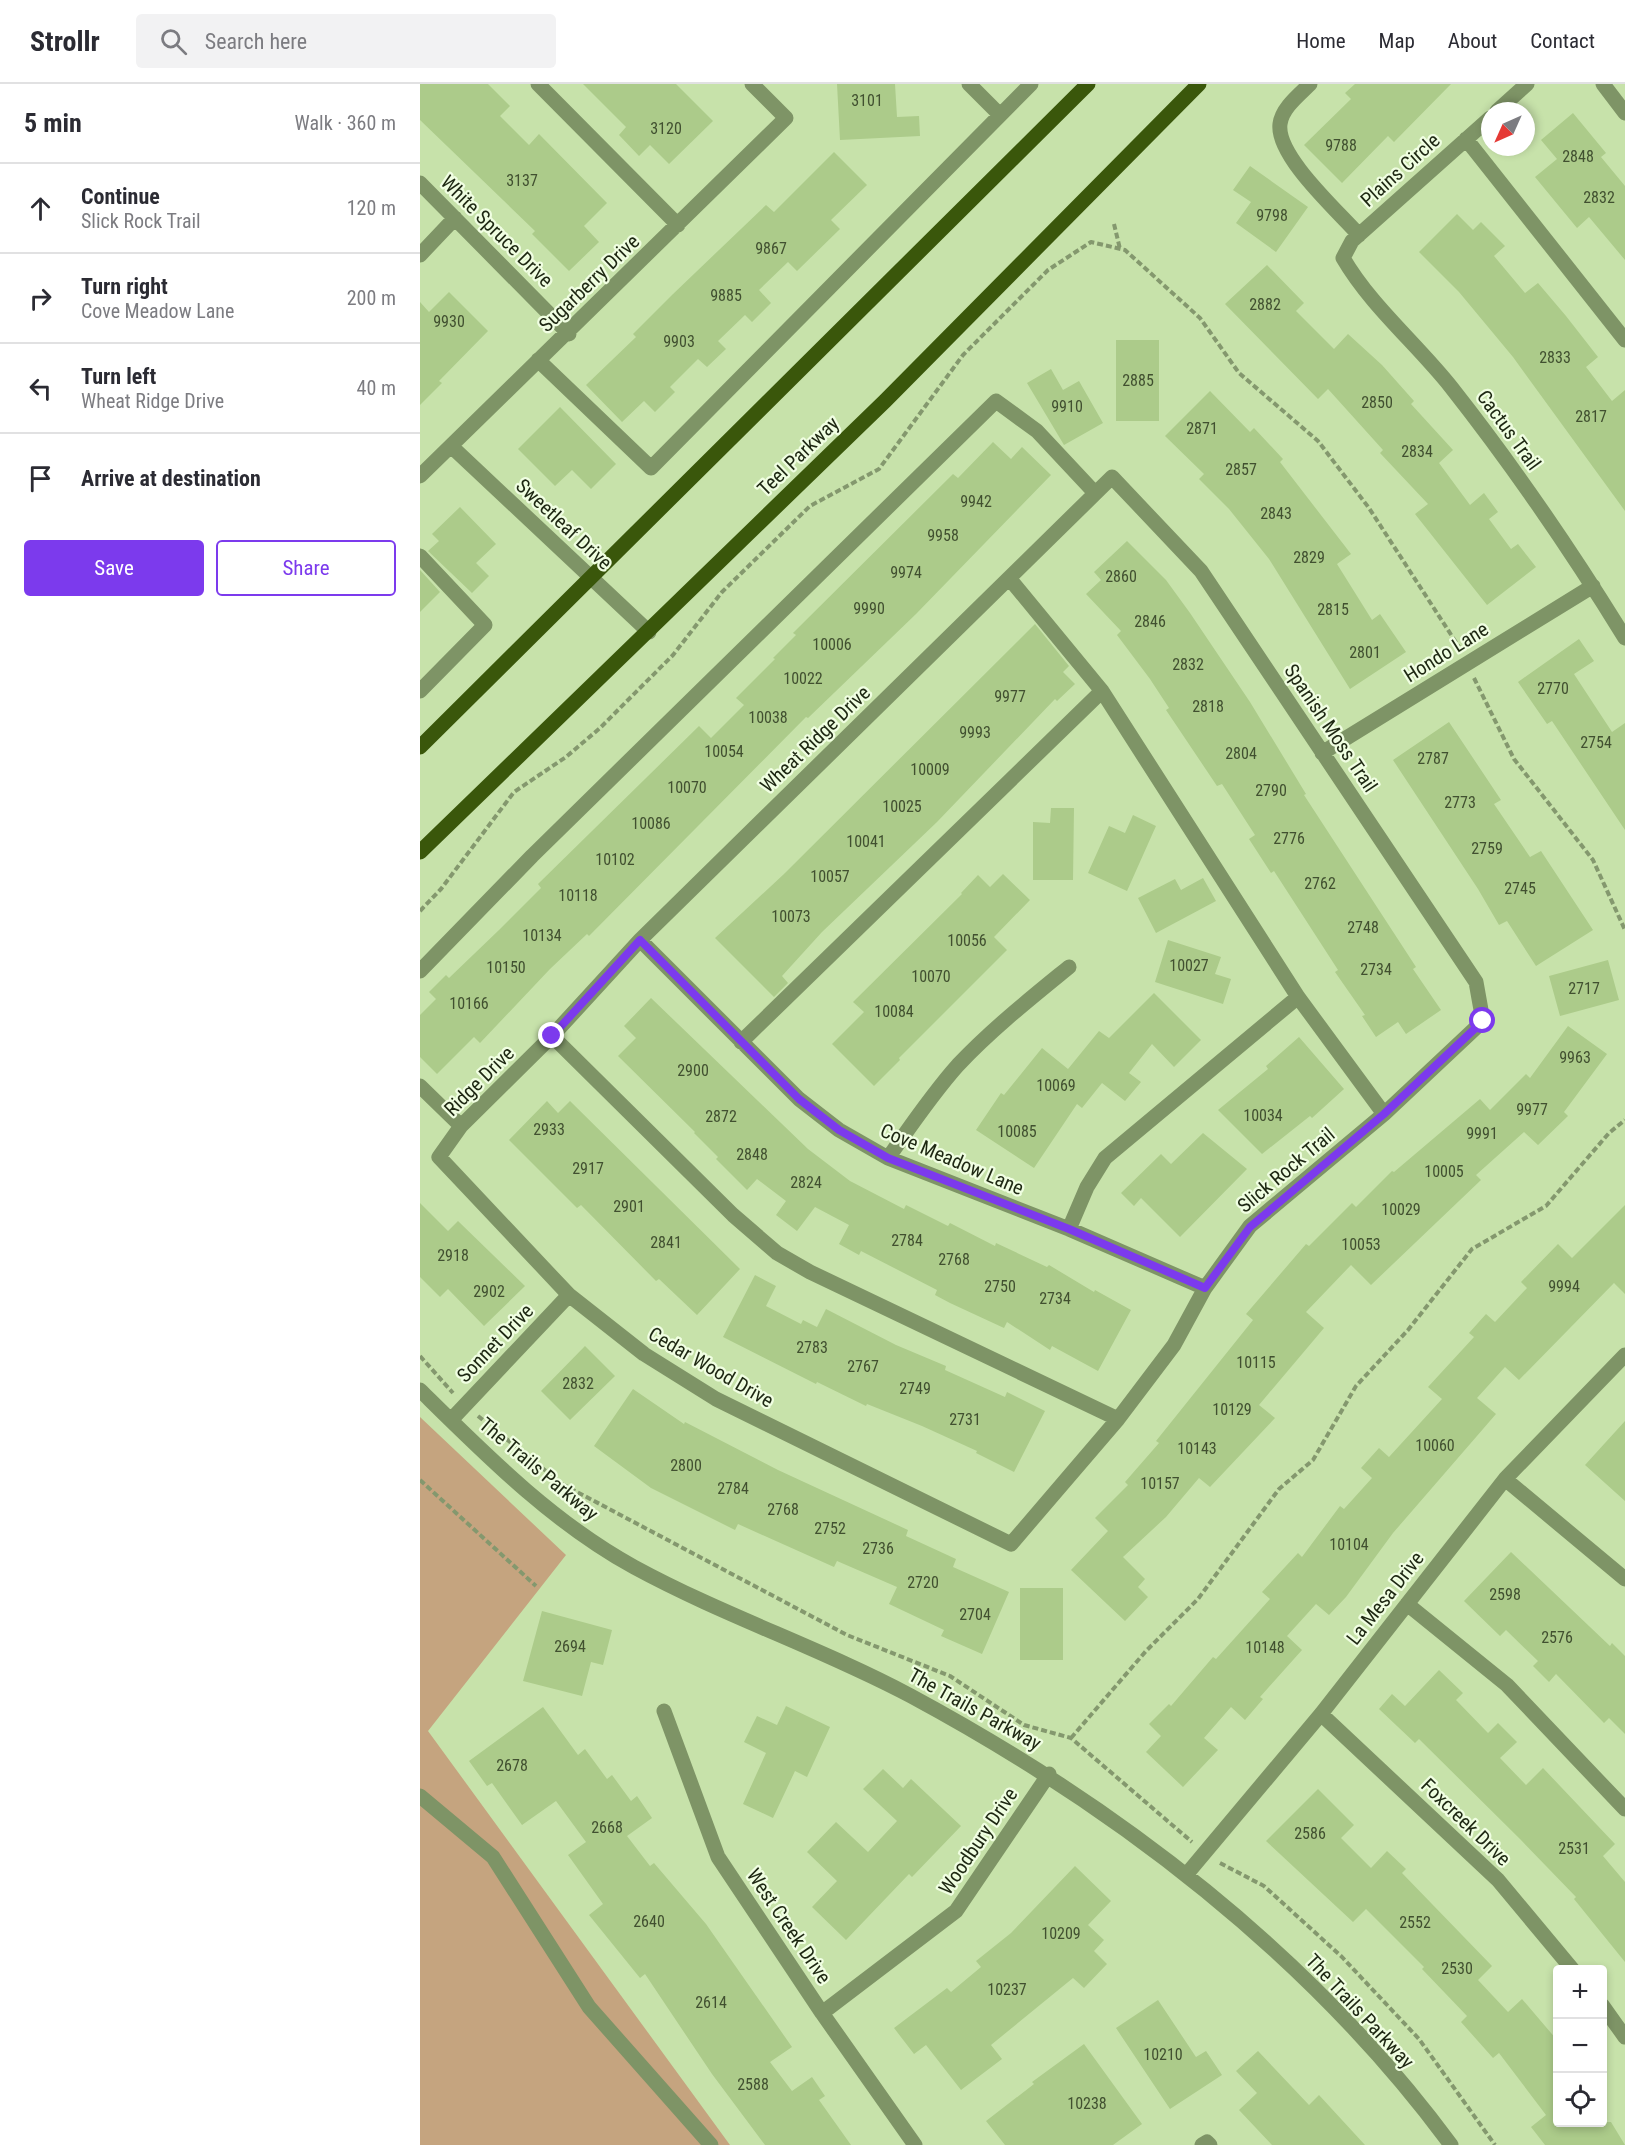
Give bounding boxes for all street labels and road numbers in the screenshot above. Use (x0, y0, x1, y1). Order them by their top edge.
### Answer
street label: Plains Circle (1355, 128, 1445, 212)
street label: White Spruce Drive (436, 170, 558, 292)
street label: Sugarberry Drive (534, 229, 644, 337)
street label: Cactus Trail (1472, 385, 1546, 475)
street label: Teel Parkway (752, 411, 844, 501)
street label: Sweetleaf Drive (511, 473, 617, 575)
street label: Hondo Lane (1399, 617, 1493, 687)
street label: Spanish Moss Trail (1279, 659, 1383, 797)
street label: Wheat Ridge Drive (755, 681, 875, 797)
street label: Ridge Drive (439, 1041, 519, 1121)
street label: Cove Meadow Lane (877, 1118, 1027, 1200)
street label: Slick Rock Trail (1232, 1122, 1340, 1218)
street label: Sonnet Drive (452, 1299, 538, 1387)
street label: Cedar Wood Drive (644, 1322, 778, 1412)
street label: The Trails Parkway (475, 1412, 603, 1526)
street label: La Mesa Drive (1341, 1547, 1429, 1649)
street label: The Trails Parkway (904, 1663, 1046, 1755)
street label: Foxcreek Drive (1416, 1773, 1516, 1871)
street label: Woodbury Drive (934, 1783, 1022, 1899)
street label: West Creek Drive (742, 1864, 836, 1988)
street label: The Trails Parkway (1301, 1949, 1419, 2073)

